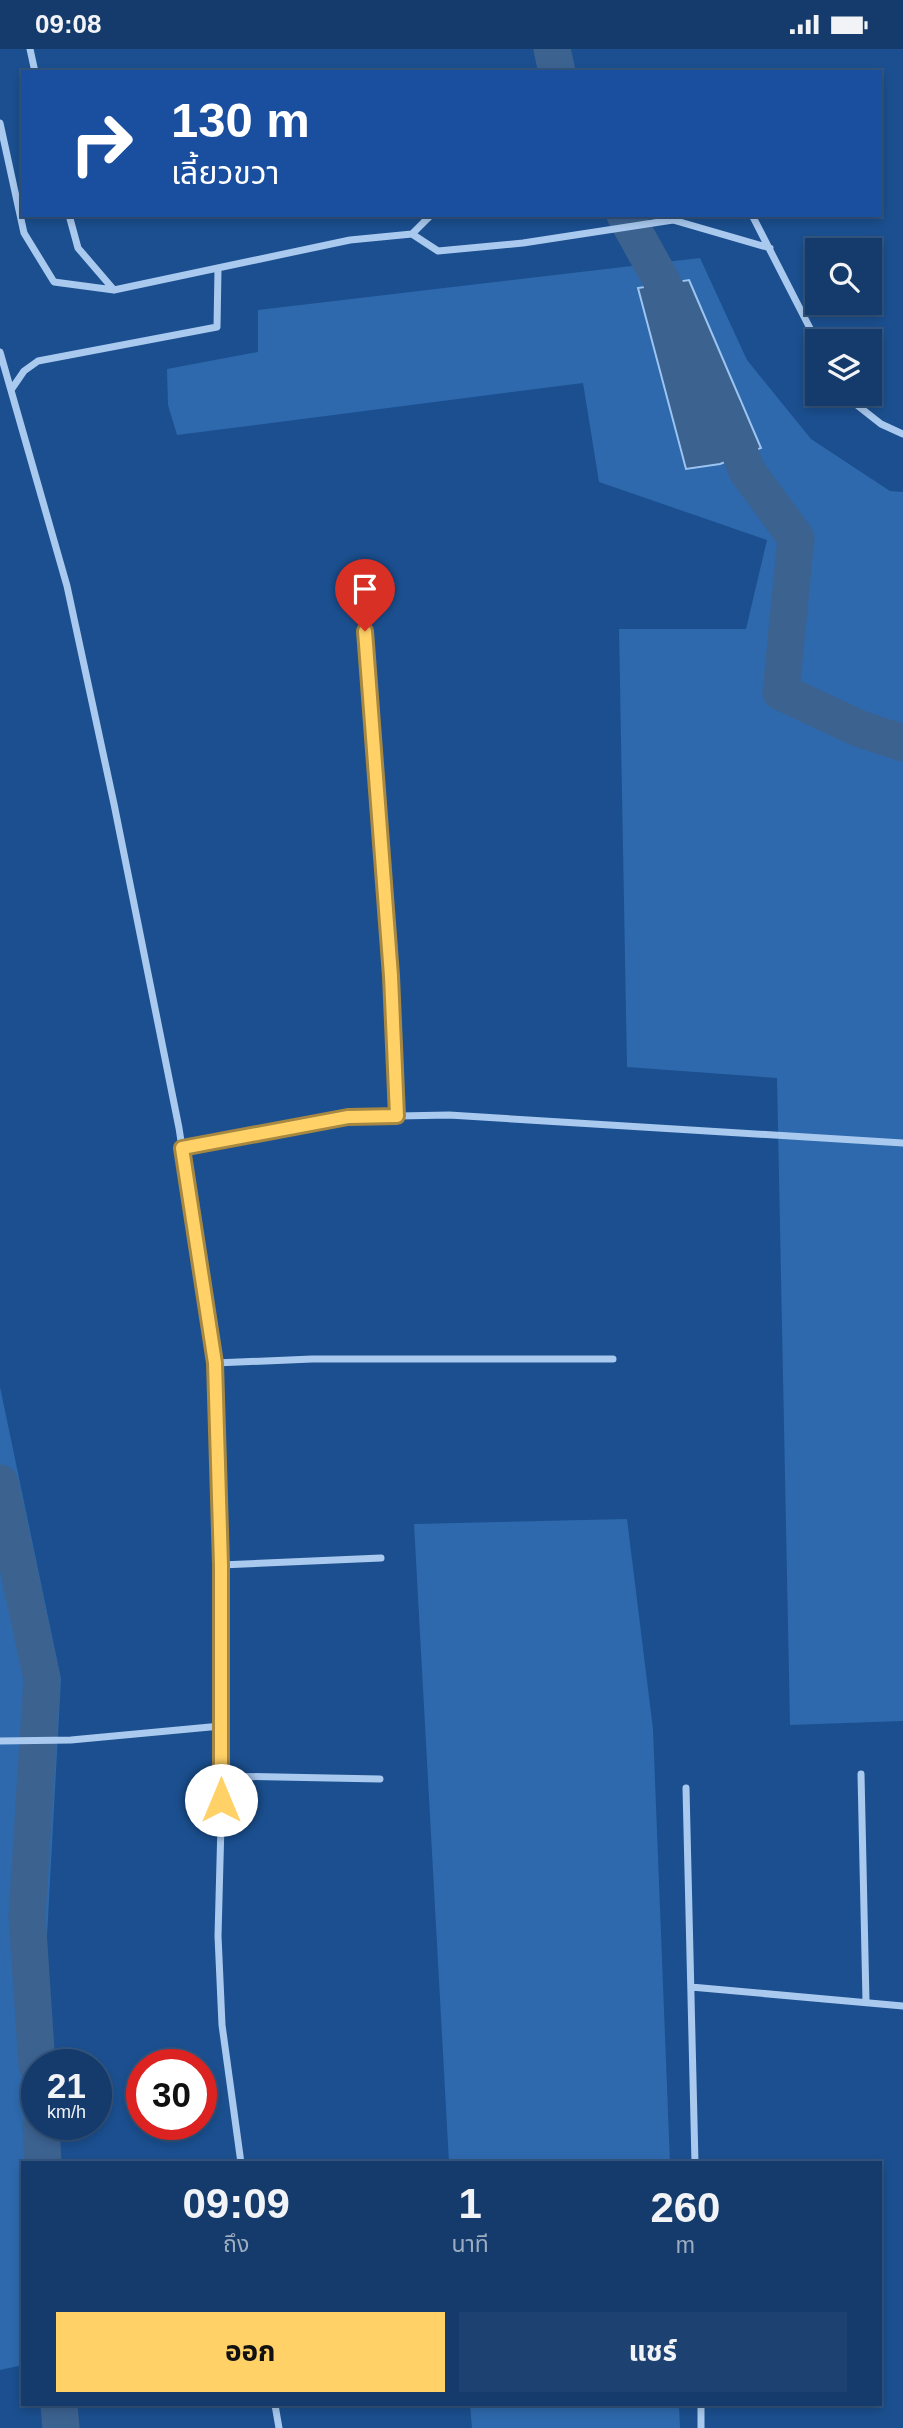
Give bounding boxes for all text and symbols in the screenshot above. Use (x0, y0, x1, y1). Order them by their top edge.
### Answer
text: 09:08 (35, 9, 102, 39)
text: 130 m (171, 93, 310, 147)
icon: right (56, 98, 147, 189)
text: เลี้ยวขวา (171, 155, 279, 191)
map controls (805, 238, 882, 406)
button: search (805, 238, 882, 315)
button: layers (805, 329, 882, 406)
pin (335, 559, 395, 631)
icon: arrive (346, 570, 384, 608)
position arrow (184, 1763, 258, 1837)
speed limit sign: 30 (126, 2049, 217, 2140)
text: 21 (47, 2066, 86, 2105)
text: km/h (47, 2102, 86, 2122)
text: 09:09 (183, 2180, 290, 2227)
text: 1 (458, 2180, 482, 2227)
text: 260 (650, 2184, 720, 2231)
text: ถึง (223, 2231, 249, 2257)
text: นาที (451, 2231, 489, 2257)
text: m (676, 2232, 695, 2258)
button: ออก (56, 2312, 445, 2392)
button: แชร์ (459, 2312, 847, 2392)

